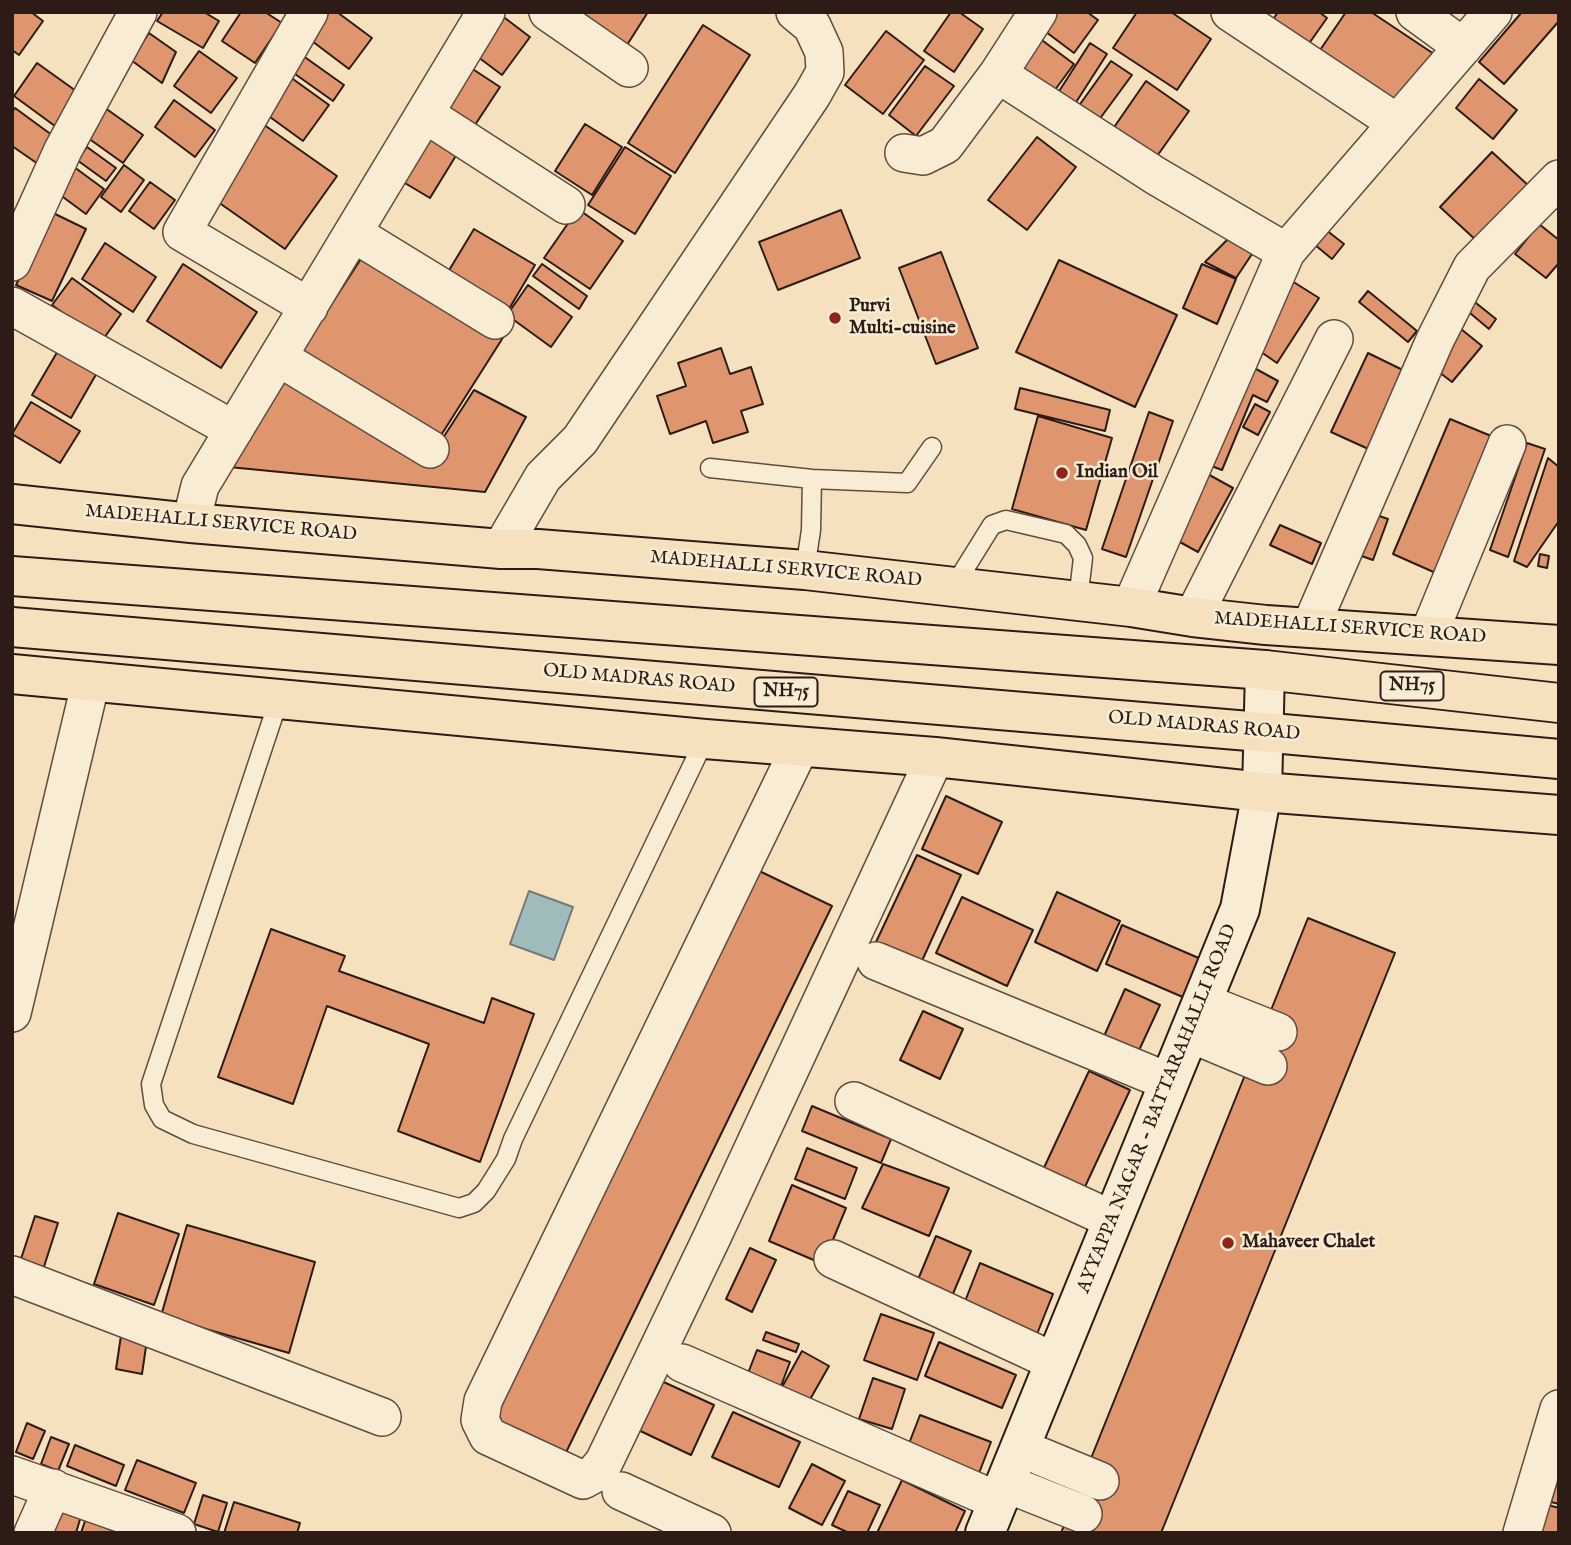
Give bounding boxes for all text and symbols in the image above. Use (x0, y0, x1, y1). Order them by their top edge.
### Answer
place label: Purvi Multi-cuisine (849, 296, 956, 340)
marker: Purvi Multi-cuisine (827, 310, 843, 326)
place label: Indian Oil (1076, 462, 1158, 484)
marker: Indian Oil (1054, 465, 1070, 481)
street label: MADEHALLI SERVICE ROAD (84, 501, 358, 547)
street label: MADEHALLI SERVICE ROAD (649, 547, 923, 593)
street label: MADEHALLI SERVICE ROAD (1213, 608, 1487, 650)
street label: OLD MADRAS ROAD (542, 660, 736, 700)
road number: NH75 (1380, 672, 1444, 700)
road number: NH75 (754, 678, 818, 706)
street label: OLD MADRAS ROAD (1107, 707, 1301, 747)
street label: AYYAPPA NAGAR - BATTARAHALLI ROAD (1073, 921, 1243, 1297)
place label: Mahaveer Chalet (1242, 1232, 1375, 1254)
marker: Mahaveer Chalet (1220, 1235, 1236, 1251)

